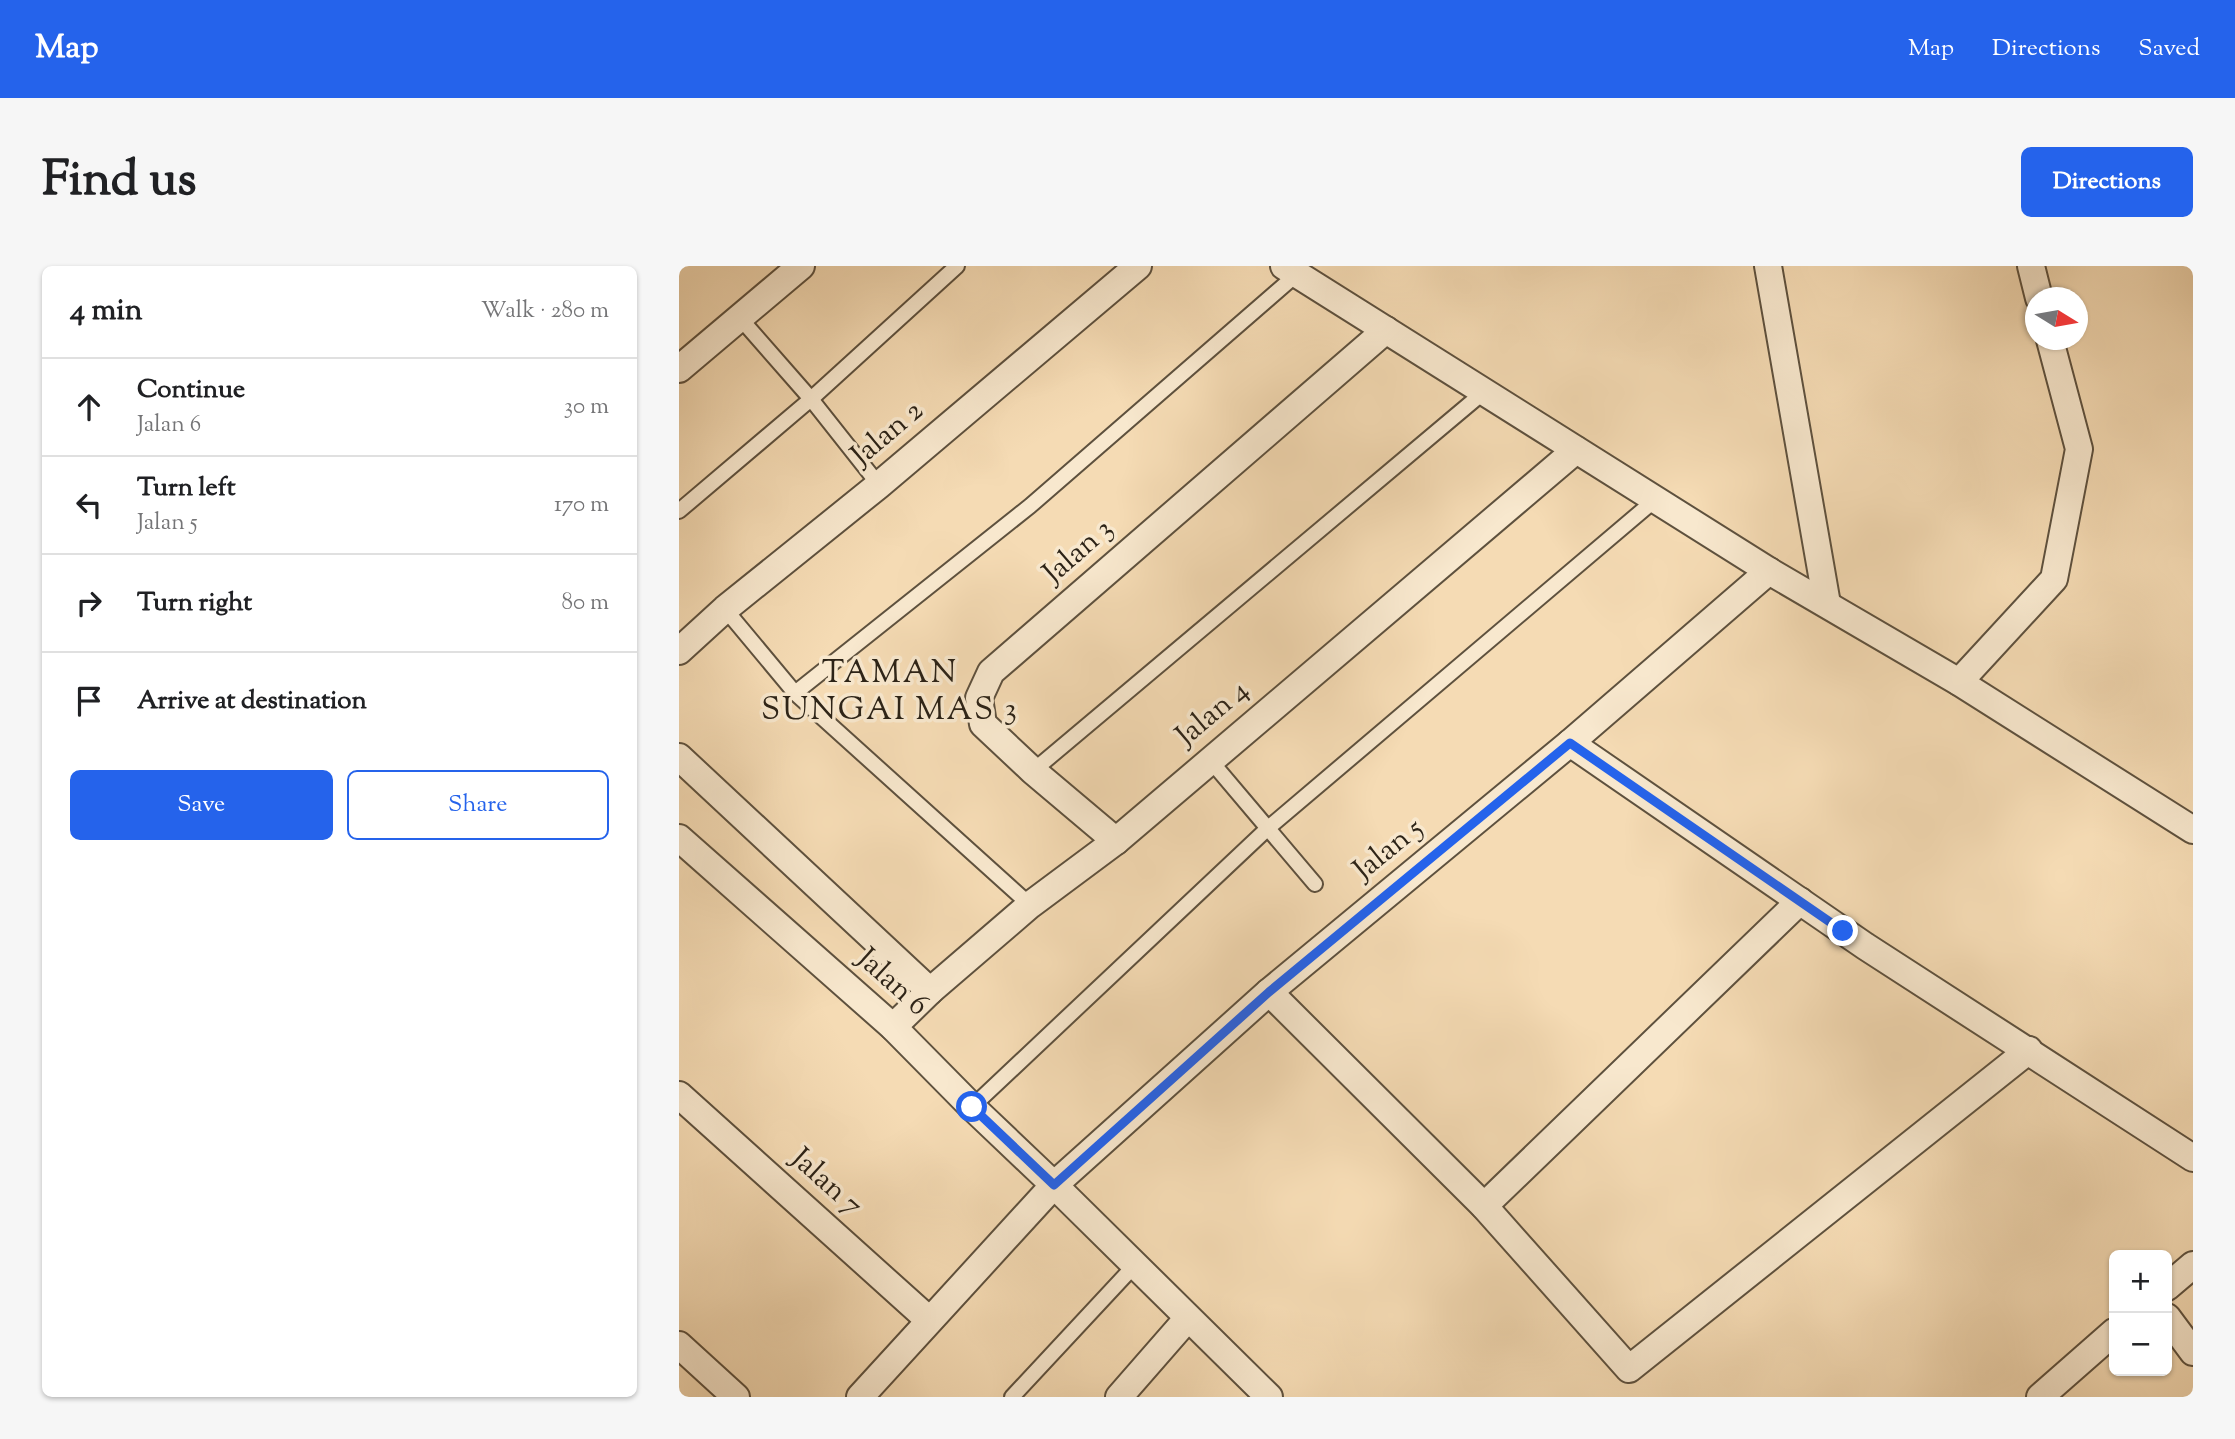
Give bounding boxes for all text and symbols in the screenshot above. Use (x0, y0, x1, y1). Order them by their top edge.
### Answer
text: Map (35, 25, 99, 73)
text: Map (1908, 32, 1954, 66)
text: Directions (1992, 32, 2100, 66)
text: Saved (2138, 32, 2200, 66)
text: Find us (42, 147, 196, 217)
button: Directions (2021, 147, 2193, 217)
north arrow (2025, 287, 2088, 350)
text: 4 min (70, 290, 143, 333)
text: Walk · 280 m (481, 295, 609, 328)
text: Continue (137, 372, 245, 409)
icon: ahead (70, 388, 108, 426)
text: 30 m (564, 391, 609, 424)
street label: Jalan 2 (841, 391, 934, 478)
text: Jalan 6 (137, 409, 201, 442)
text: Turn left (137, 470, 236, 507)
icon: left (70, 486, 108, 524)
text: 170 m (554, 489, 609, 522)
text: Jalan 5 (137, 507, 198, 540)
street label: Jalan 3 (1033, 509, 1124, 596)
icon: right (70, 584, 108, 622)
text: Turn right (137, 585, 252, 622)
text: 80 m (561, 587, 609, 620)
district label: TAMAN SUNGAI MAS 3 (761, 651, 1019, 734)
street label: Jalan 4 (1165, 671, 1259, 759)
icon: arrive (70, 682, 108, 720)
text: Arrive at destination (137, 683, 367, 720)
button: Save (70, 770, 333, 840)
button: Share (347, 770, 609, 840)
street label: Jalan 5 (1343, 808, 1433, 893)
route end (1827, 915, 1858, 946)
street label: Jalan 6 (845, 938, 938, 1027)
route start (956, 1091, 987, 1122)
street label: Jalan 7 (779, 1138, 872, 1227)
map controls (2109, 1250, 2172, 1376)
button: + (2109, 1250, 2172, 1313)
button: − (2109, 1313, 2172, 1376)

